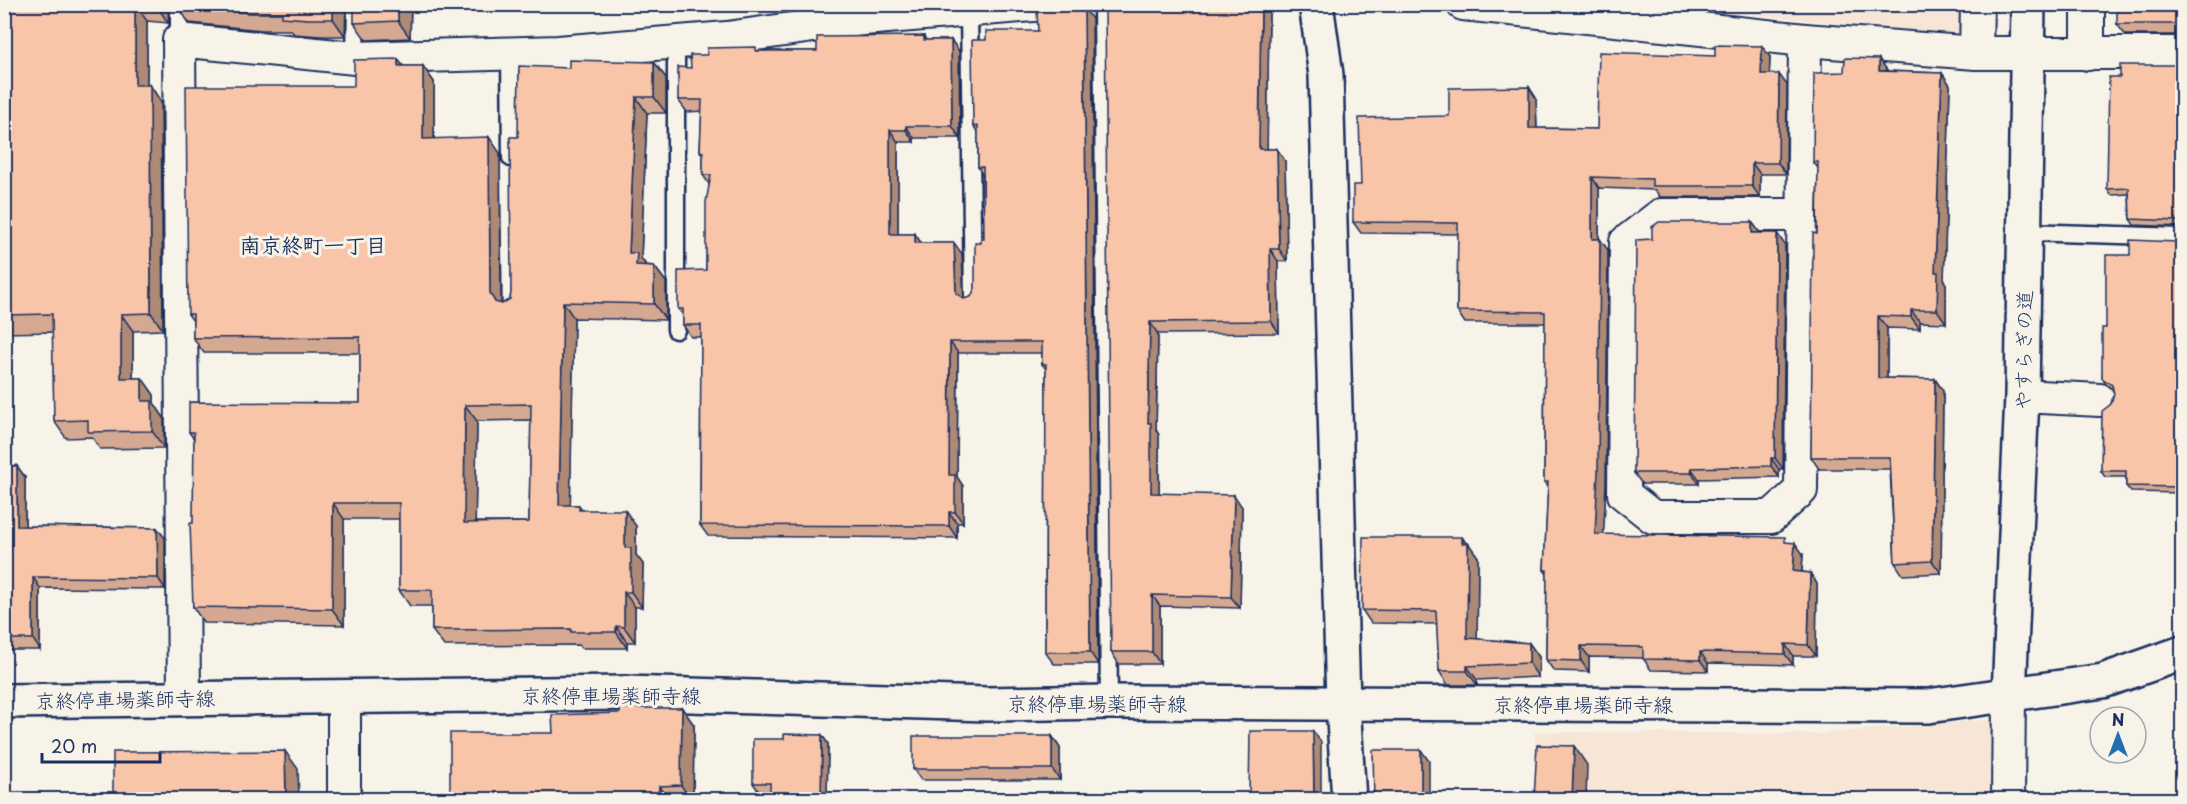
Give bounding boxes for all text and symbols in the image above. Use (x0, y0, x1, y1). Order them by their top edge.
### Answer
district label: 南京終町一丁目 (240, 228, 387, 260)
street label: やすらぎの道 (2007, 290, 2039, 410)
street label: 京終停車場薬師寺線 (521, 680, 701, 710)
street label: 京終停車場薬師寺線 (35, 682, 215, 716)
street label: 京終停車場薬師寺線 (1007, 688, 1187, 718)
street label: 京終停車場薬師寺線 (1493, 689, 1673, 719)
north arrow (2088, 705, 2148, 765)
text: N (2112, 707, 2124, 731)
scale bar (42, 726, 160, 764)
text: 20 m (51, 732, 97, 759)

